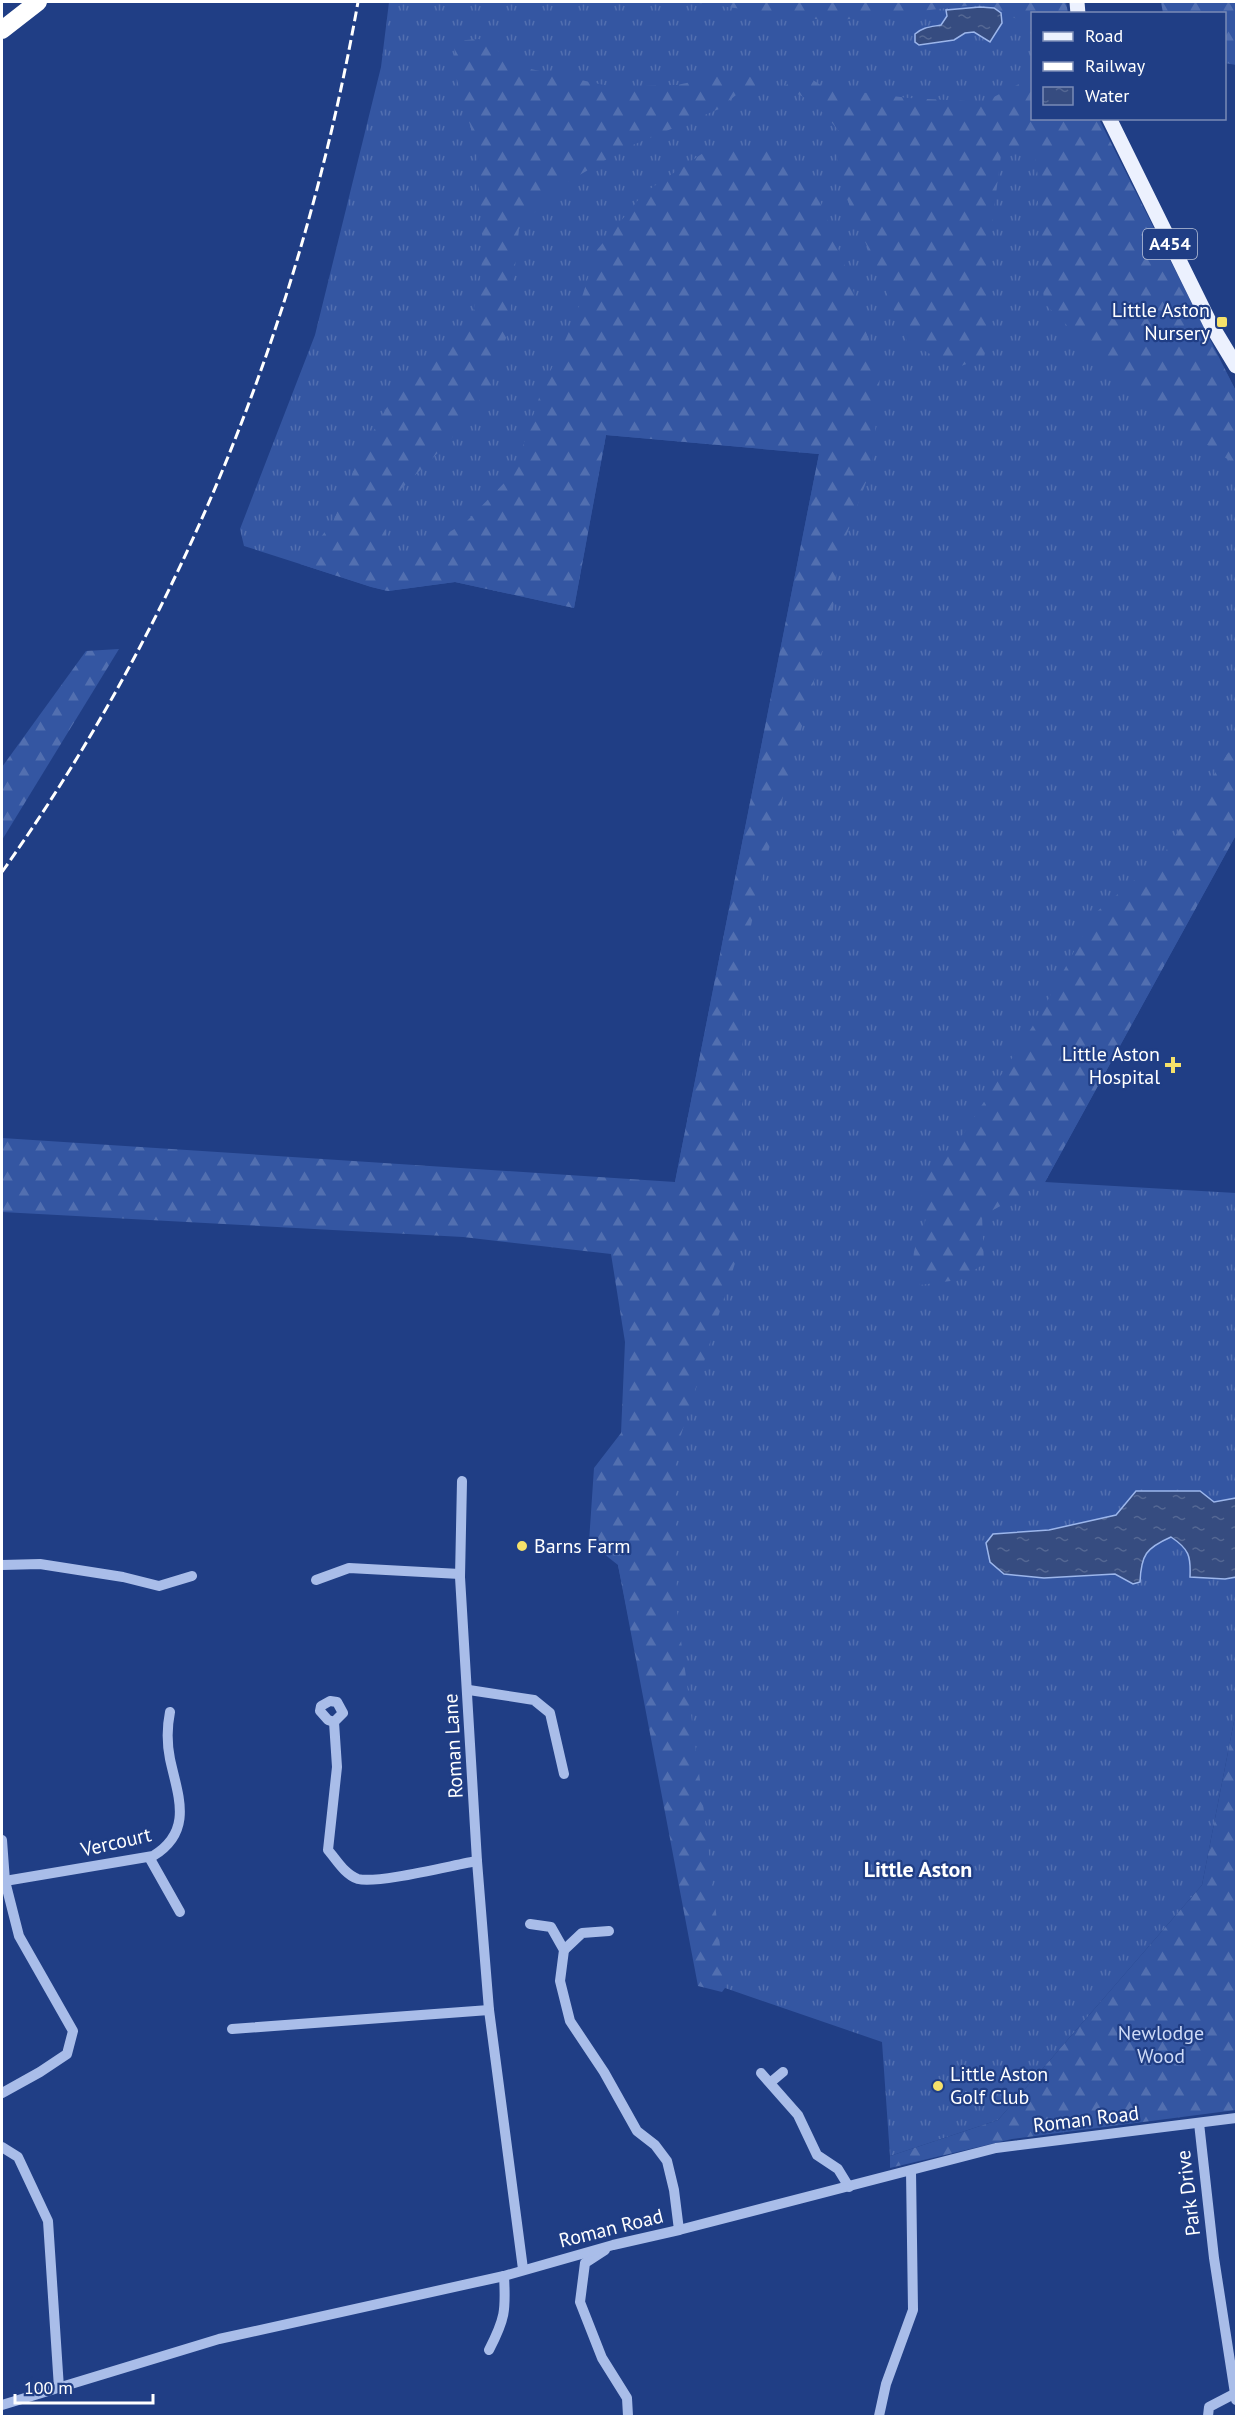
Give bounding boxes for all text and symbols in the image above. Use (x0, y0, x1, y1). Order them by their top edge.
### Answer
legend (1031, 12, 1226, 120)
text: Road (1085, 24, 1123, 47)
text: Railway (1085, 54, 1146, 77)
text: Water (1085, 84, 1129, 107)
road number: A454 (1143, 229, 1197, 259)
place label: Little Aston Nursery (1112, 297, 1211, 346)
marker: Little Aston Nursery (1215, 315, 1229, 329)
place label: Little Aston Hospital (1062, 1041, 1160, 1090)
marker: Little Aston Hospital (1164, 1056, 1182, 1074)
place label: Barns Farm (534, 1533, 630, 1559)
marker: Barns Farm (515, 1539, 529, 1553)
street label: Roman Lane (437, 1693, 469, 1799)
street label: Vercourt (77, 1821, 154, 1863)
district label: Little Aston (864, 1855, 972, 1883)
park label: Newlodge Wood (1118, 2020, 1204, 2069)
place label: Little Aston Golf Club (950, 2061, 1048, 2110)
marker: Little Aston Golf Club (931, 2079, 945, 2093)
street label: Roman Road (1032, 2100, 1140, 2138)
street label: Park Drive (1170, 2149, 1206, 2237)
street label: Roman Road (556, 2203, 666, 2253)
scale bar (15, 2367, 153, 2405)
text: 100 m (24, 2376, 73, 2399)

